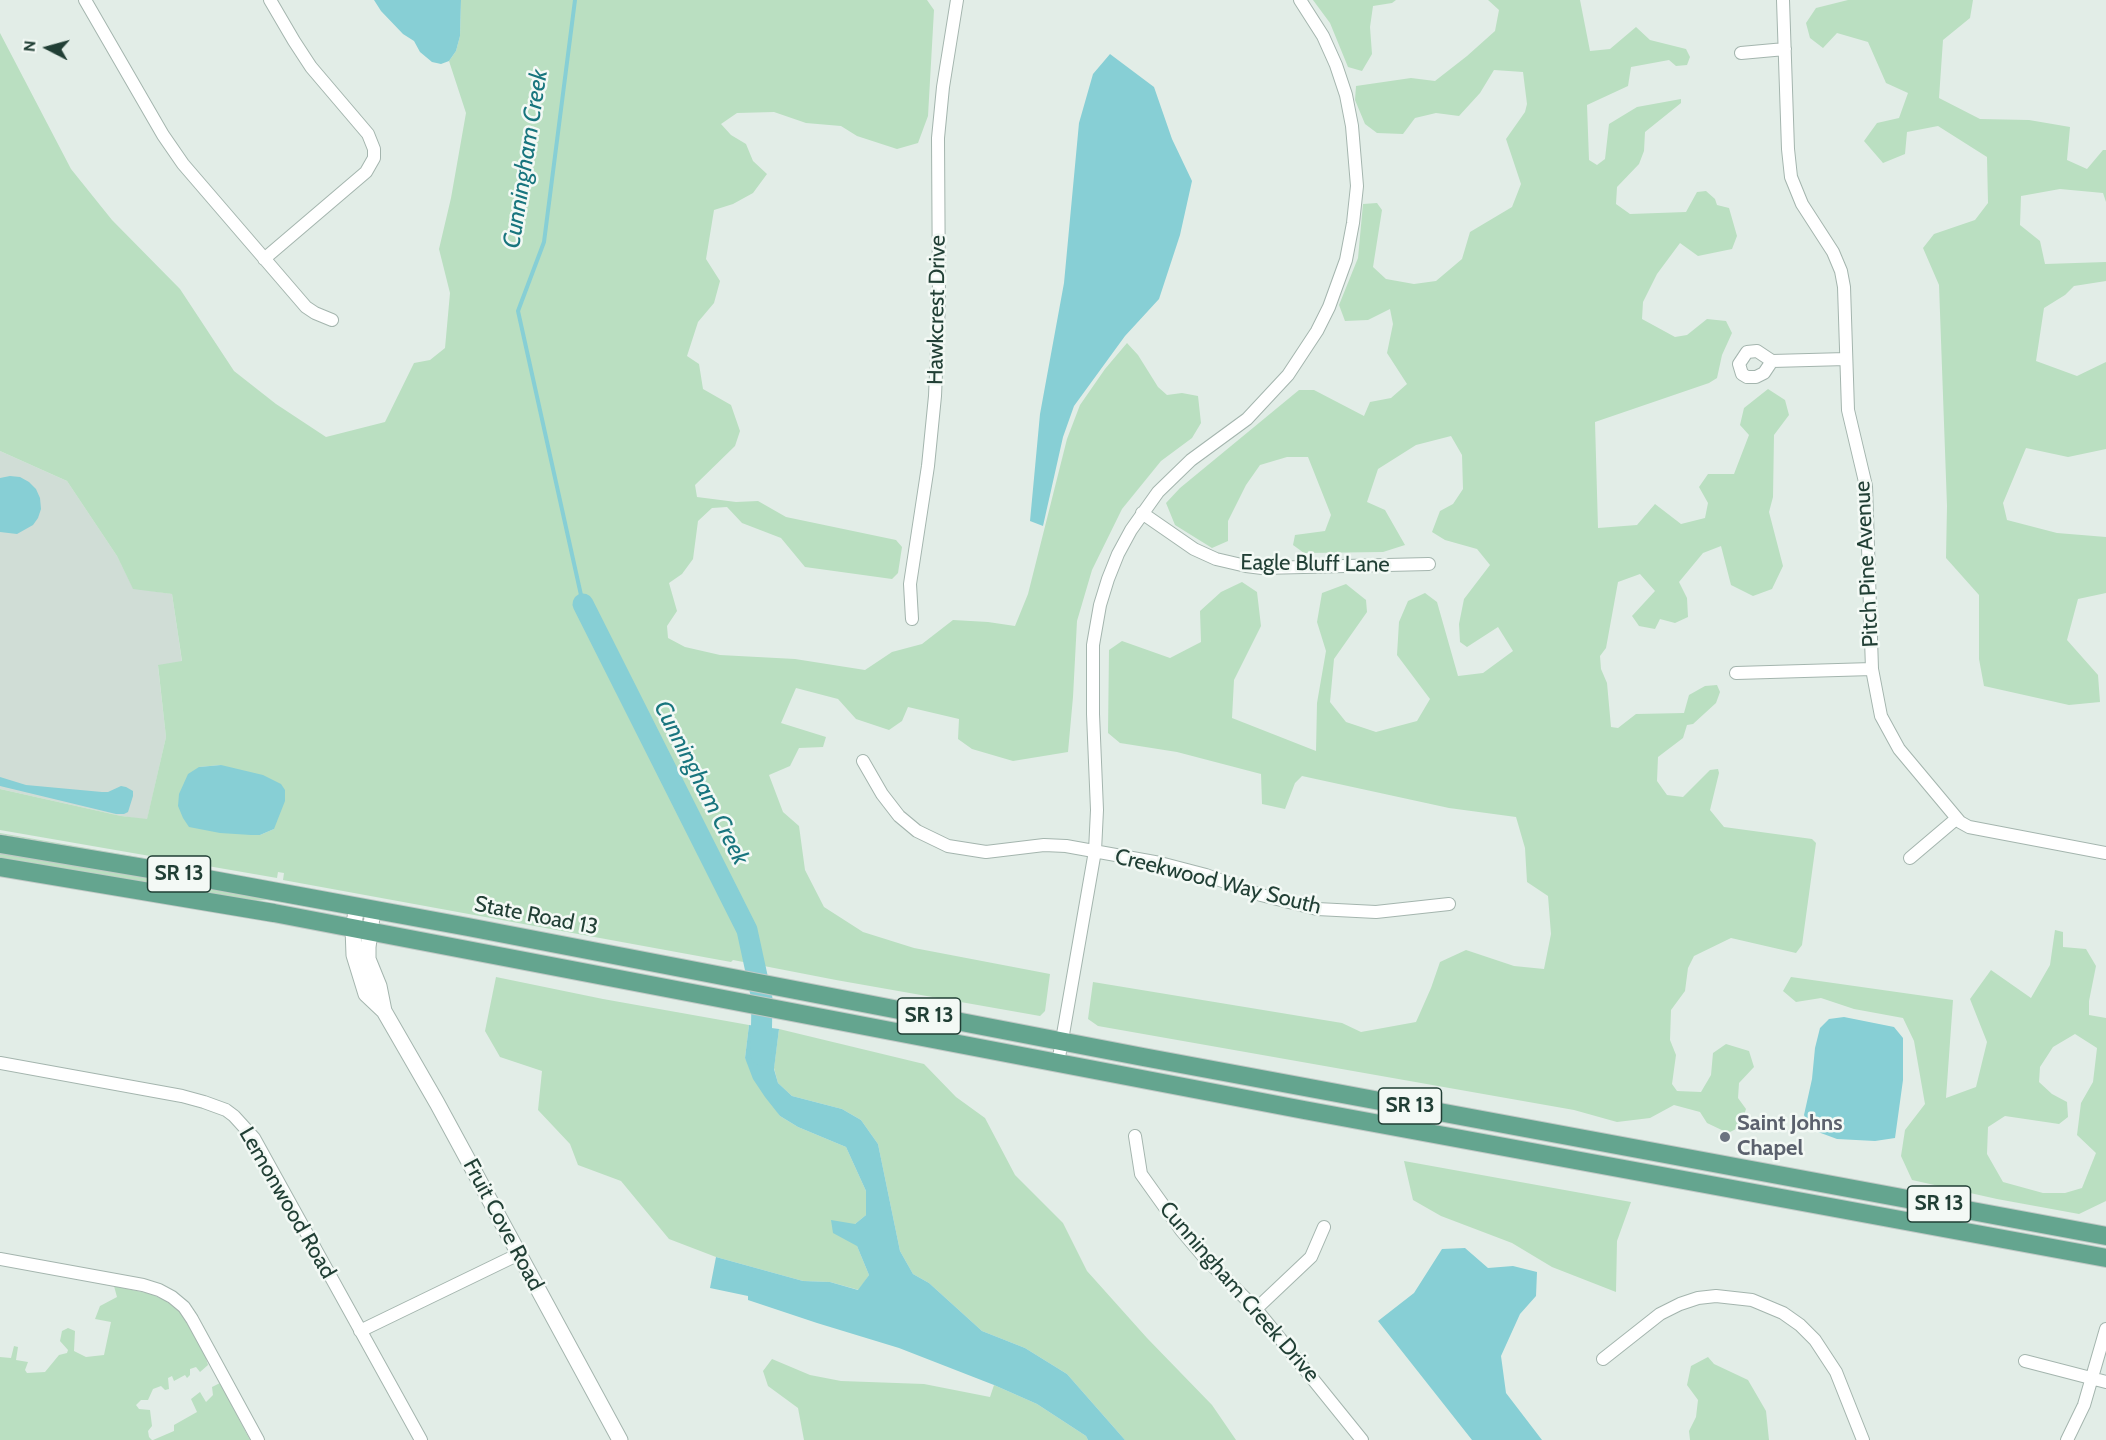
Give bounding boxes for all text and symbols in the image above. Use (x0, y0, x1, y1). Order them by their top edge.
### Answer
north arrow (18, 18, 78, 78)
text: N (20, 39, 40, 53)
water label: Cunningham Creek (498, 68, 554, 250)
street label: Hawkcrest Drive (922, 235, 952, 385)
street label: Pitch Pine Avenue (1849, 480, 1885, 648)
street label: Eagle Bluff Lane (1240, 549, 1390, 579)
water label: Cunningham Creek (647, 696, 755, 870)
street label: Creekwood Way South (1112, 844, 1324, 920)
road number: SR 13 (148, 856, 210, 892)
street label: State Road 13 (472, 891, 600, 941)
road number: SR 13 (898, 998, 960, 1034)
road number: SR 13 (1378, 1088, 1442, 1124)
place label: Saint Johns Chapel (1737, 1111, 1843, 1162)
street label: Lemonwood Road (233, 1123, 341, 1283)
marker: Saint Johns Chapel (1718, 1130, 1732, 1144)
street label: Fruit Cove Road (457, 1154, 549, 1296)
road number: SR 13 (1908, 1186, 1970, 1222)
street label: Cunningham Creek Drive (1153, 1196, 1325, 1388)

